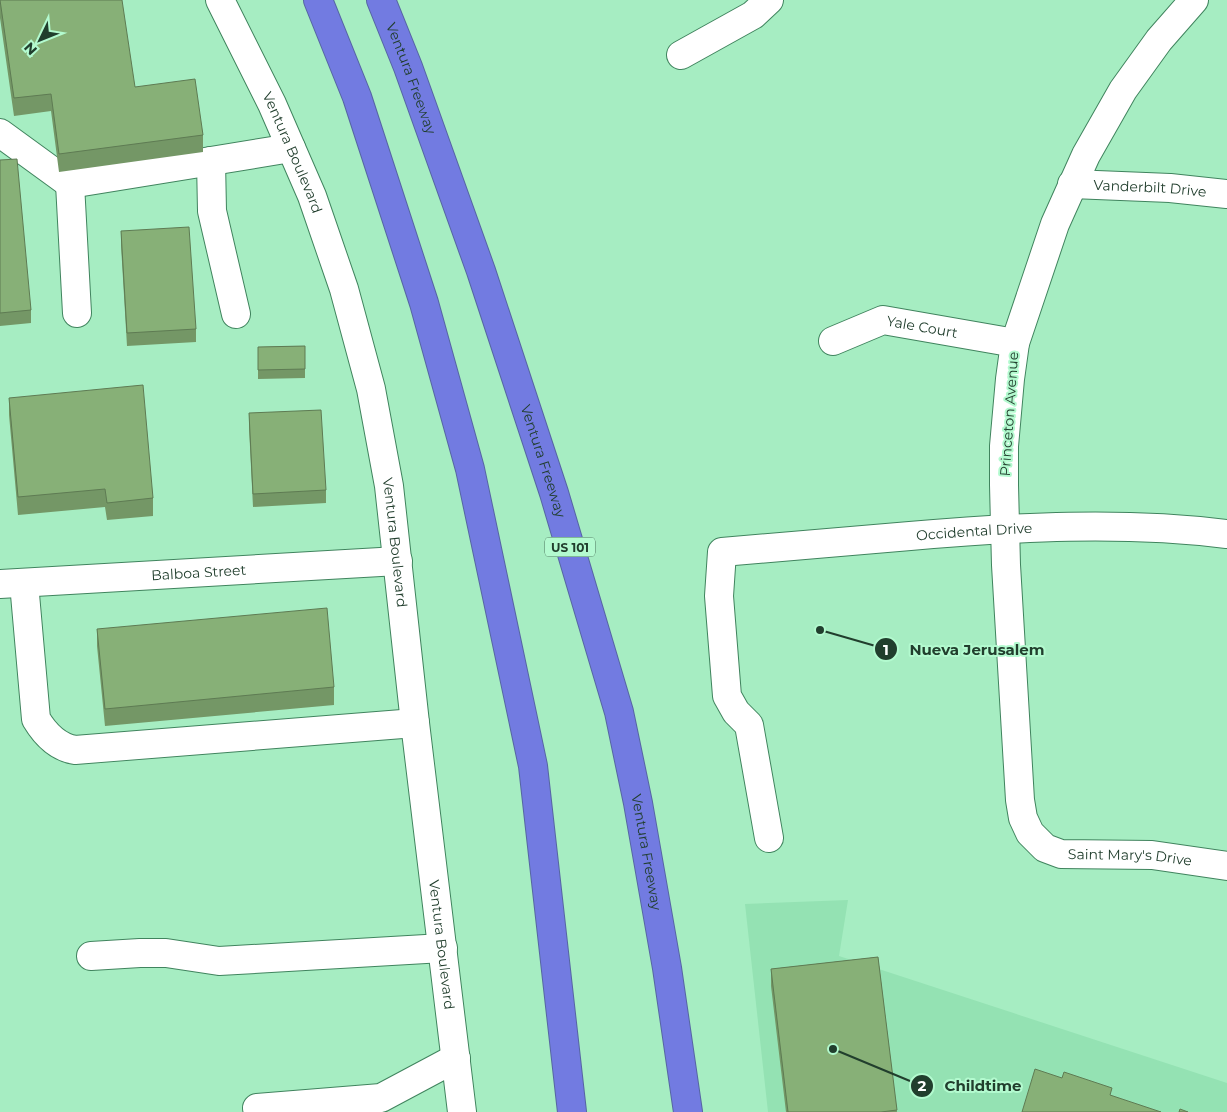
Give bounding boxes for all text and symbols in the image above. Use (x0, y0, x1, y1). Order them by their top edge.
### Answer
north arrow (15, 15, 65, 65)
street label: Ventura Freeway (382, 20, 440, 137)
text: N (20, 39, 41, 59)
street label: Ventura Boulevard (258, 89, 326, 216)
street label: Vanderbilt Drive (1093, 176, 1207, 201)
street label: Yale Court (885, 312, 959, 342)
street label: Princeton Avenue (996, 351, 1022, 477)
street label: Ventura Freeway (517, 402, 570, 520)
street label: Ventura Boulevard (379, 476, 411, 608)
street label: Occidental Drive (915, 519, 1033, 544)
road number: US 101 (545, 538, 595, 556)
street label: Balboa Street (151, 561, 247, 584)
callout: Nueva Jerusalem (874, 634, 1054, 664)
text: 1 (883, 640, 889, 659)
text: Nueva Jerusalem (909, 640, 1045, 659)
street label: Ventura Freeway (627, 793, 666, 912)
street label: Saint Mary's Drive (1068, 845, 1193, 870)
street label: Ventura Boulevard (425, 879, 459, 1011)
callout: Childtime (909, 1071, 1031, 1101)
text: 2 (918, 1076, 927, 1095)
text: Childtime (945, 1076, 1021, 1095)

